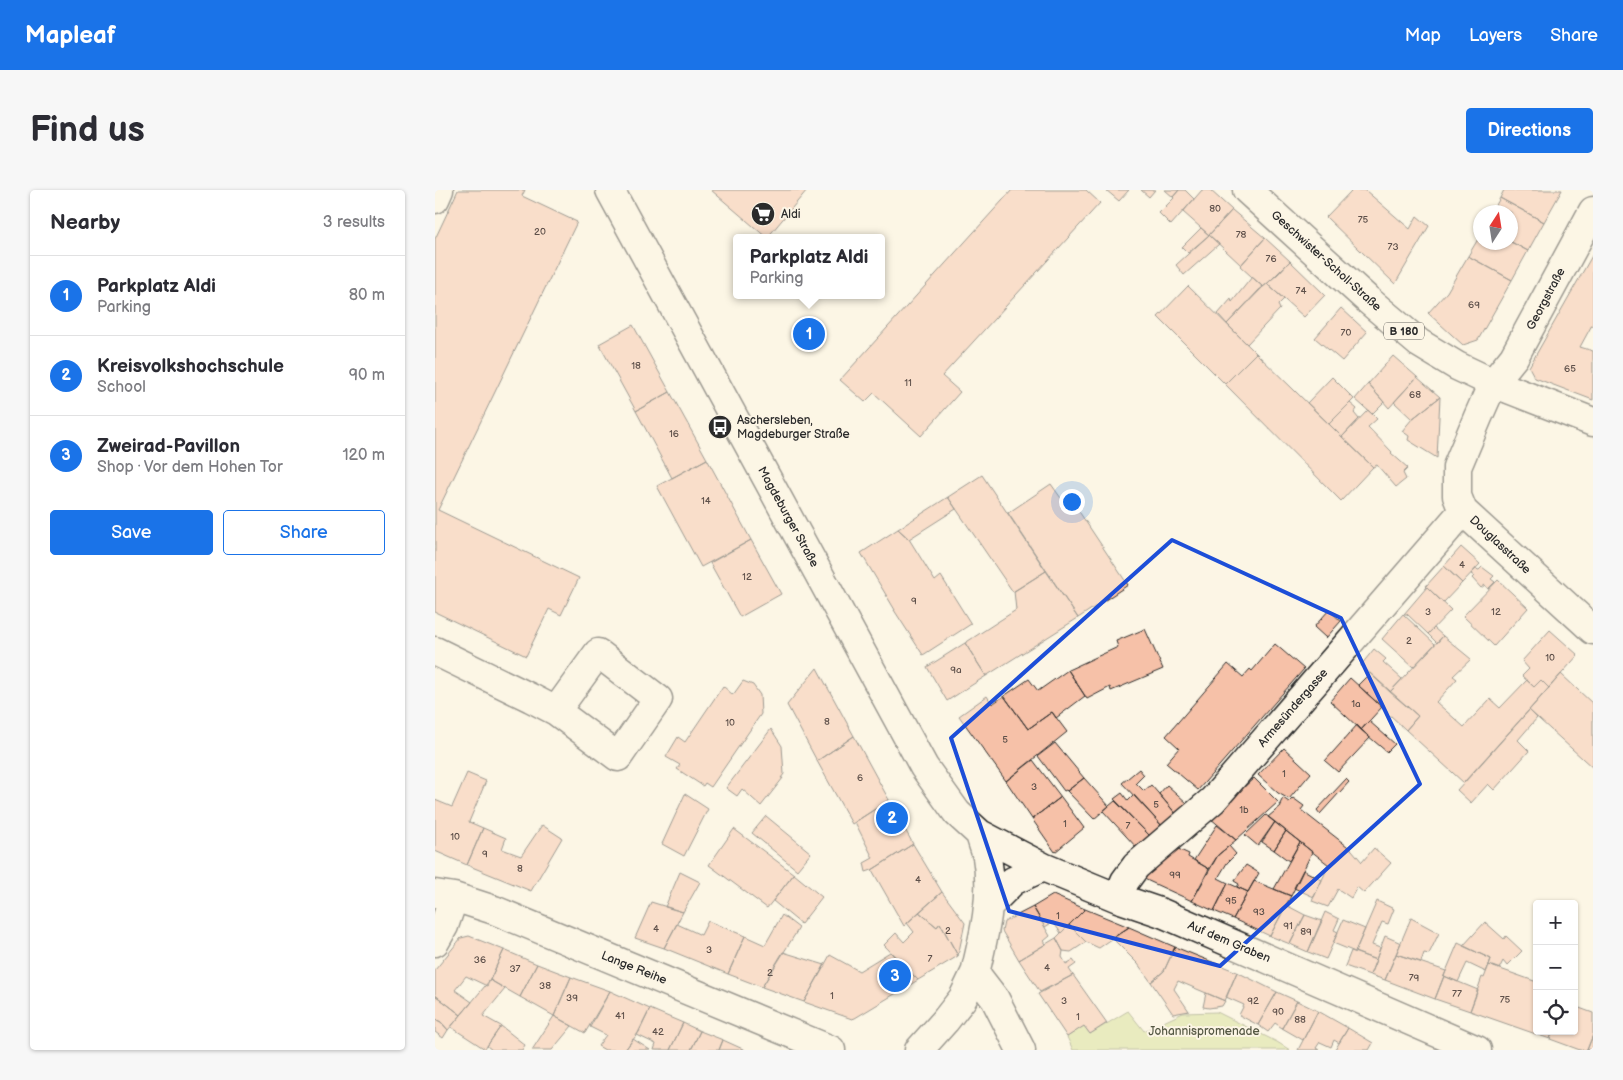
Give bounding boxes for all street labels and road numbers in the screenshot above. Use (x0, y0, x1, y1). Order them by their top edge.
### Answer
street label: Geschwister-Scholl-Straße (1268, 208, 1384, 314)
street label: Georgstraße (1523, 265, 1569, 333)
road number: B 180 (1384, 322, 1424, 340)
street label: Magdeburger Straße (754, 464, 822, 570)
street label: Douglasstraße (1466, 513, 1534, 577)
street label: Armesündergasse (1255, 666, 1331, 750)
street label: Auf dem Graben (1185, 918, 1273, 966)
street label: Lange Reihe (599, 948, 669, 988)

